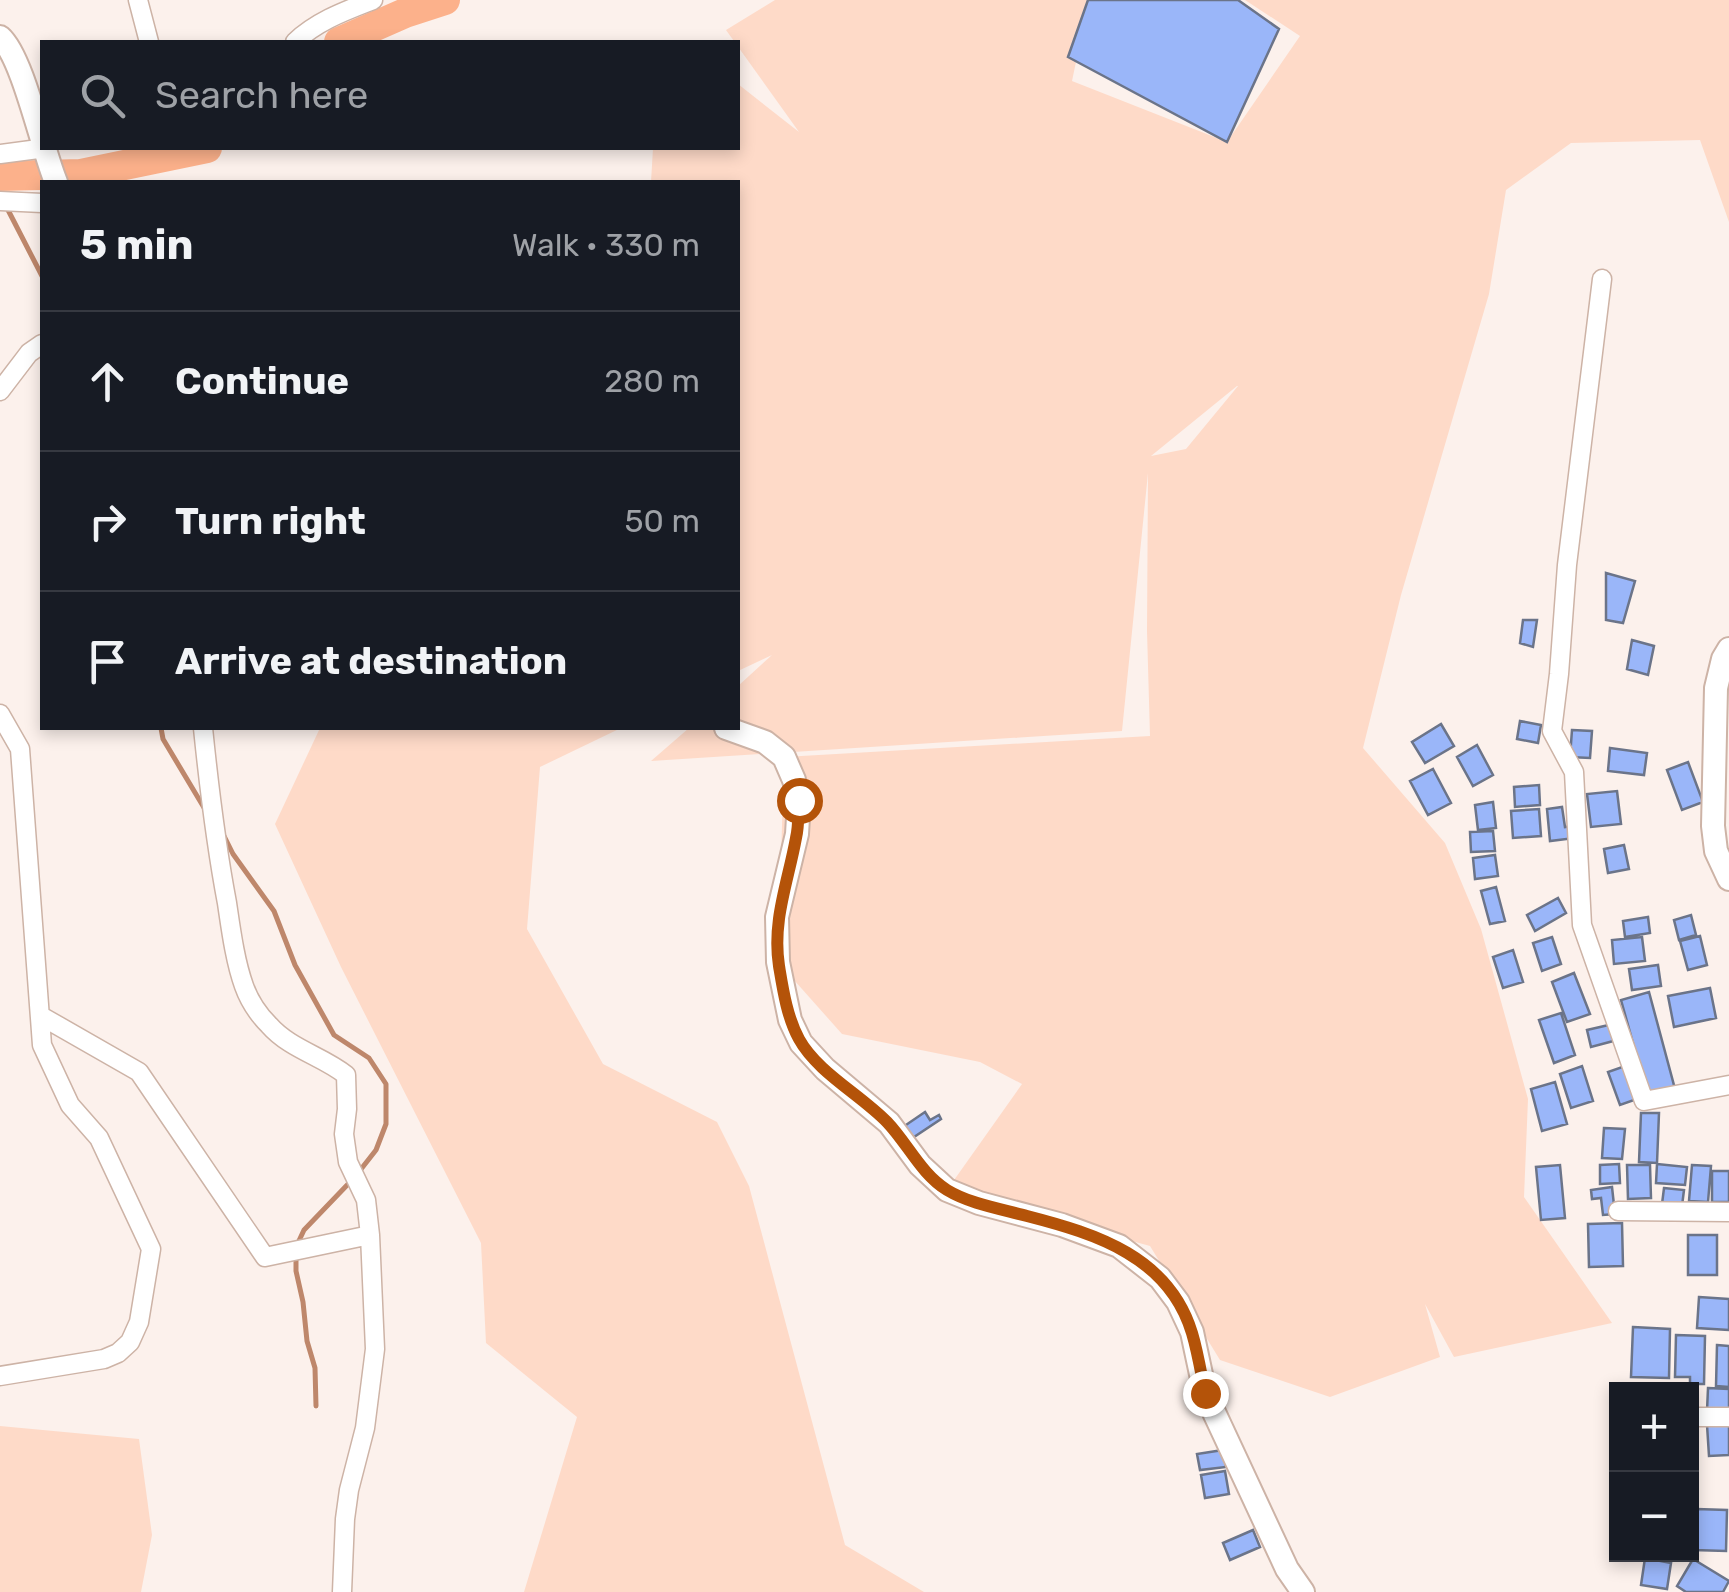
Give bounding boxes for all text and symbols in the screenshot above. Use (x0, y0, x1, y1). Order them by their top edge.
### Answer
search box (40, 40, 740, 150)
icon: search (75, 68, 130, 123)
text: Search here (155, 72, 368, 118)
text: 5 min (80, 220, 194, 270)
text: Walk · 330 m (512, 226, 700, 264)
icon: ahead (80, 354, 135, 409)
text: Continue (175, 358, 349, 404)
text: 280 m (604, 362, 700, 400)
icon: right (80, 494, 135, 549)
text: Turn right (175, 498, 366, 544)
text: 50 m (624, 502, 700, 540)
icon: arrive (80, 634, 135, 689)
text: Arrive at destination (175, 638, 567, 684)
route start (777, 778, 823, 824)
route end (1183, 1371, 1229, 1417)
map controls (1609, 1382, 1699, 1562)
button: + (1609, 1382, 1699, 1472)
button: − (1609, 1472, 1699, 1562)

